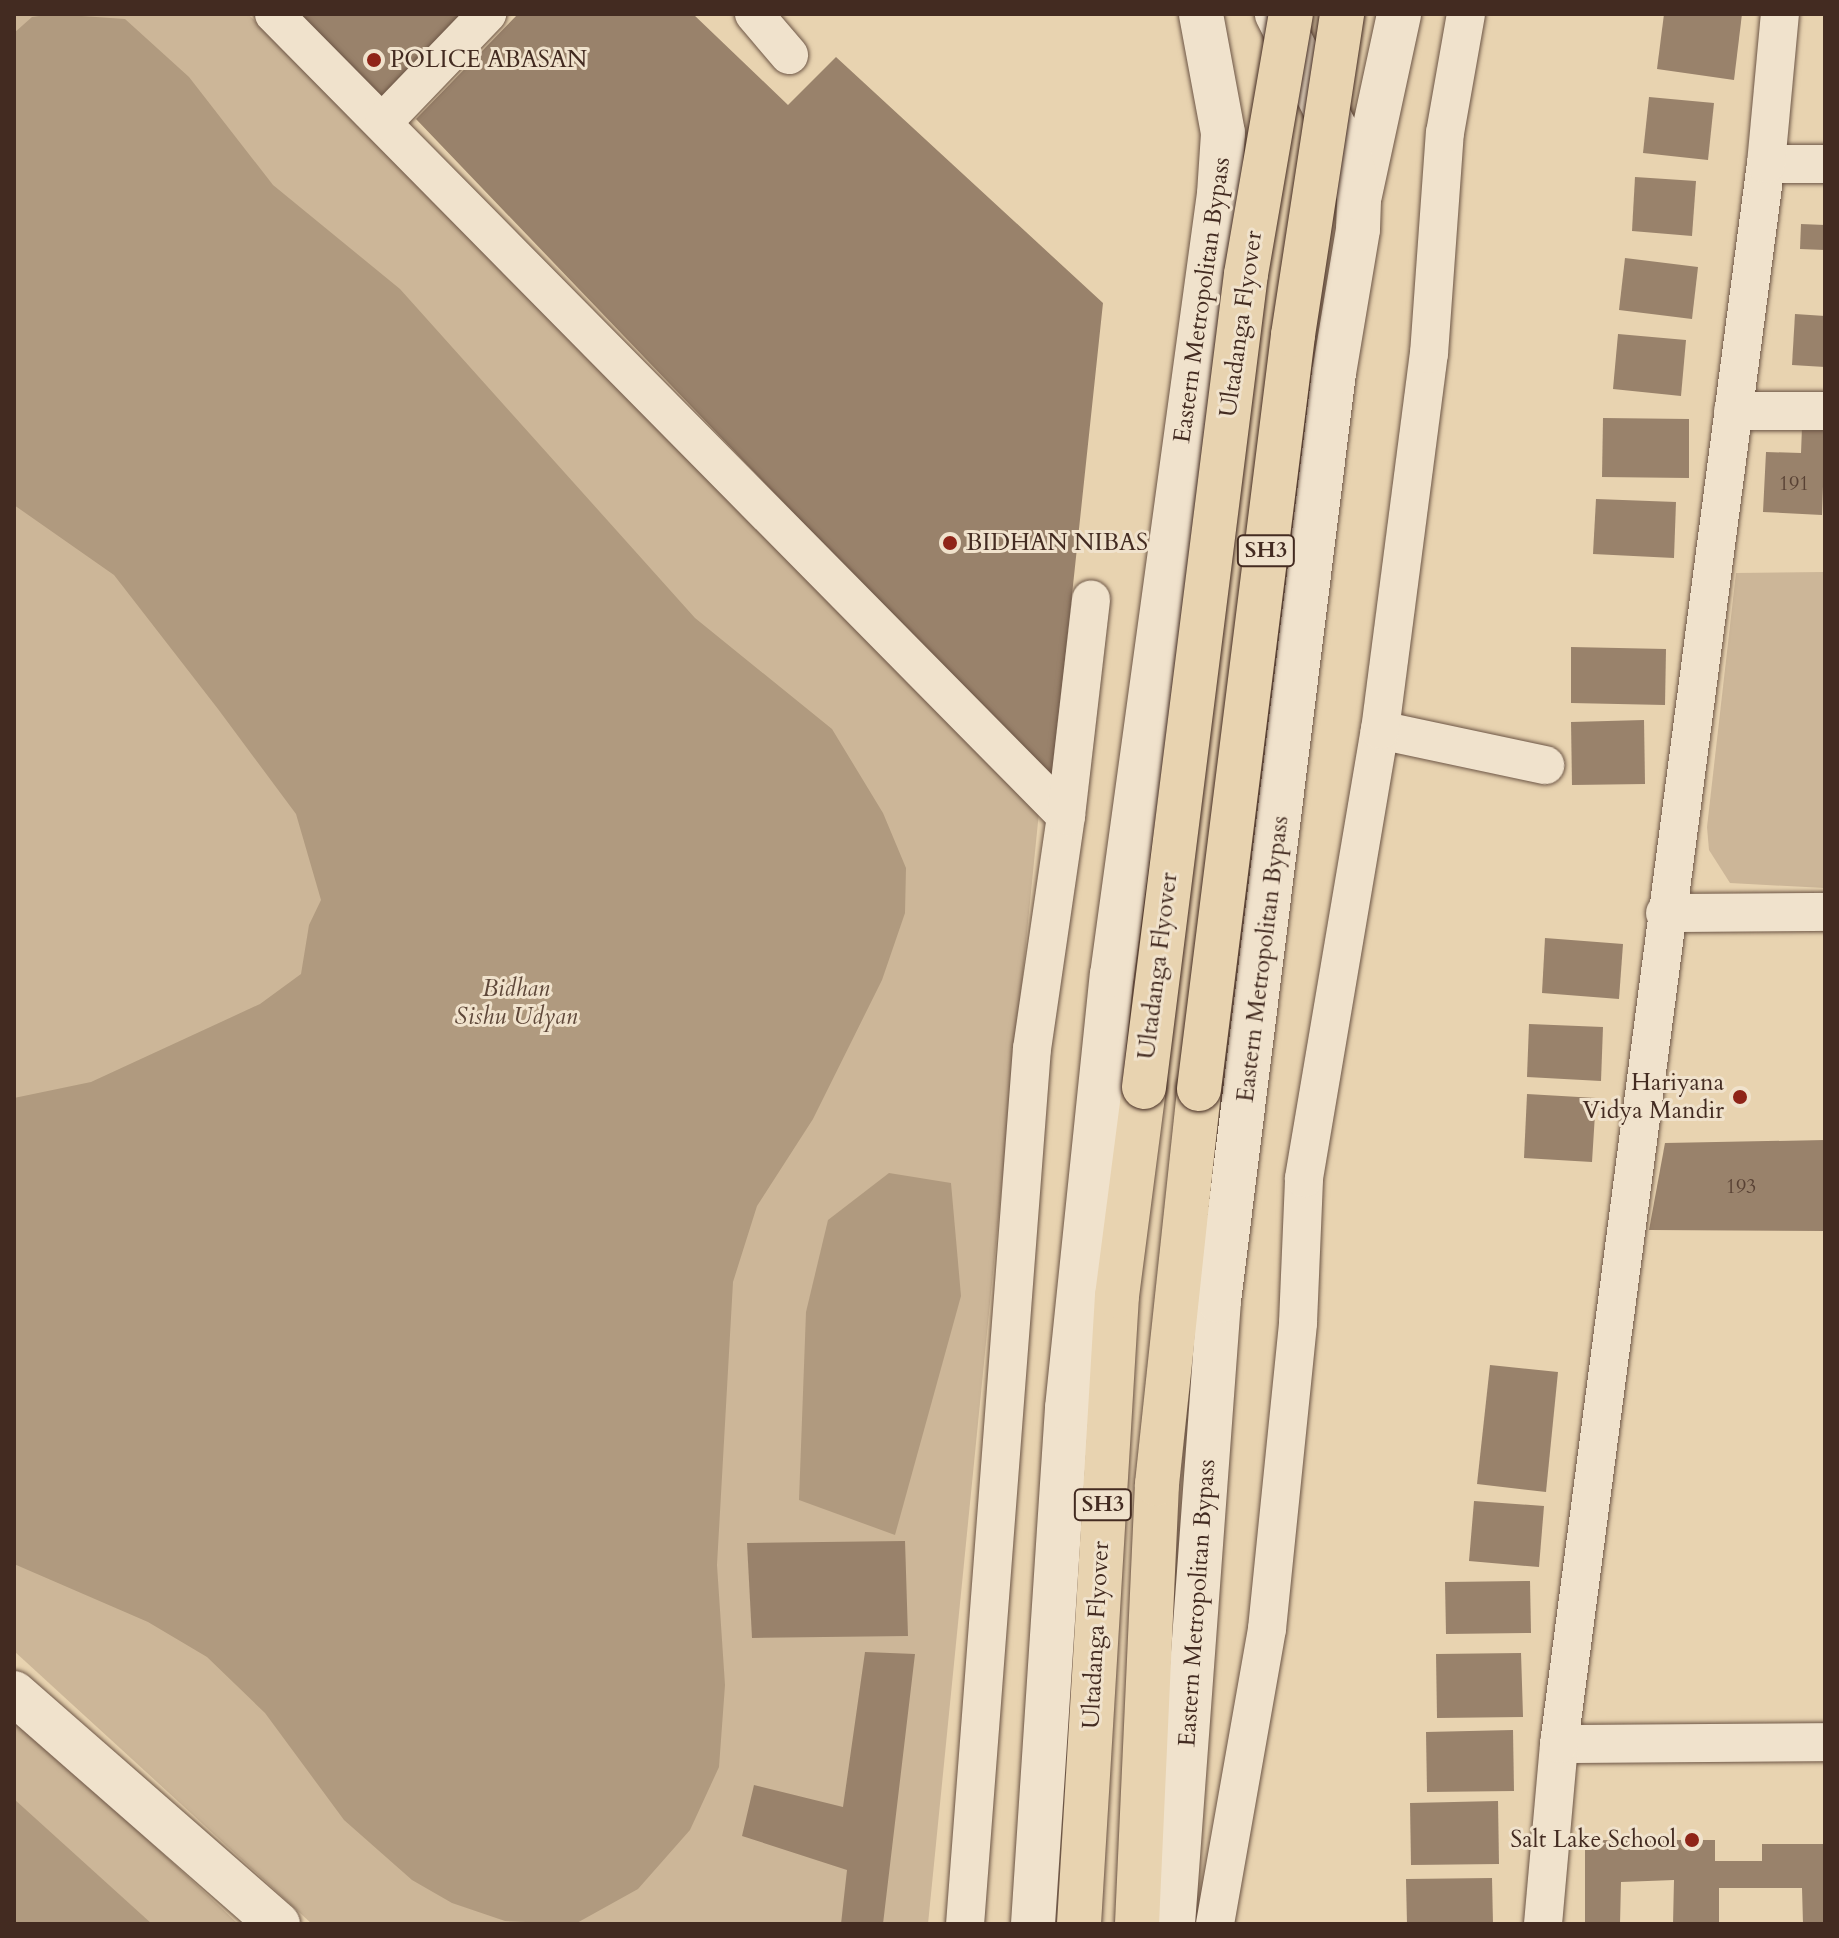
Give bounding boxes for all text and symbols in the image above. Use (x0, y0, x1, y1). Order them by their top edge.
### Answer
place label: POLICE ABASAN (390, 46, 587, 74)
marker: POLICE ABASAN (365, 51, 383, 69)
street label: Eastern Metropolitan Bypass (1168, 155, 1236, 445)
street label: Ultadanga Flyover (1214, 229, 1268, 419)
house number: 191 (1779, 471, 1809, 495)
place label: BIDHAN NIBAS (966, 529, 1148, 557)
road number: SH3 (1236, 533, 1296, 569)
marker: BIDHAN NIBAS (941, 534, 959, 552)
street label: Eastern Metropolitan Bypass (1231, 814, 1295, 1104)
street label: Ultadanga Flyover (1132, 871, 1184, 1061)
park label: Bidhan Sishu Udyan (454, 975, 578, 1031)
place label: Hariyana Vidya Mandir (1582, 1069, 1724, 1125)
marker: Hariyana Vidya Mandir (1731, 1088, 1749, 1106)
house number: 193 (1726, 1174, 1756, 1198)
street label: Eastern Metropolitan Bypass (1173, 1458, 1221, 1748)
road number: SH3 (1073, 1487, 1133, 1523)
street label: Ultadanga Flyover (1077, 1540, 1115, 1730)
place label: Salt Lake School (1510, 1826, 1676, 1854)
marker: Salt Lake School (1683, 1831, 1701, 1849)

